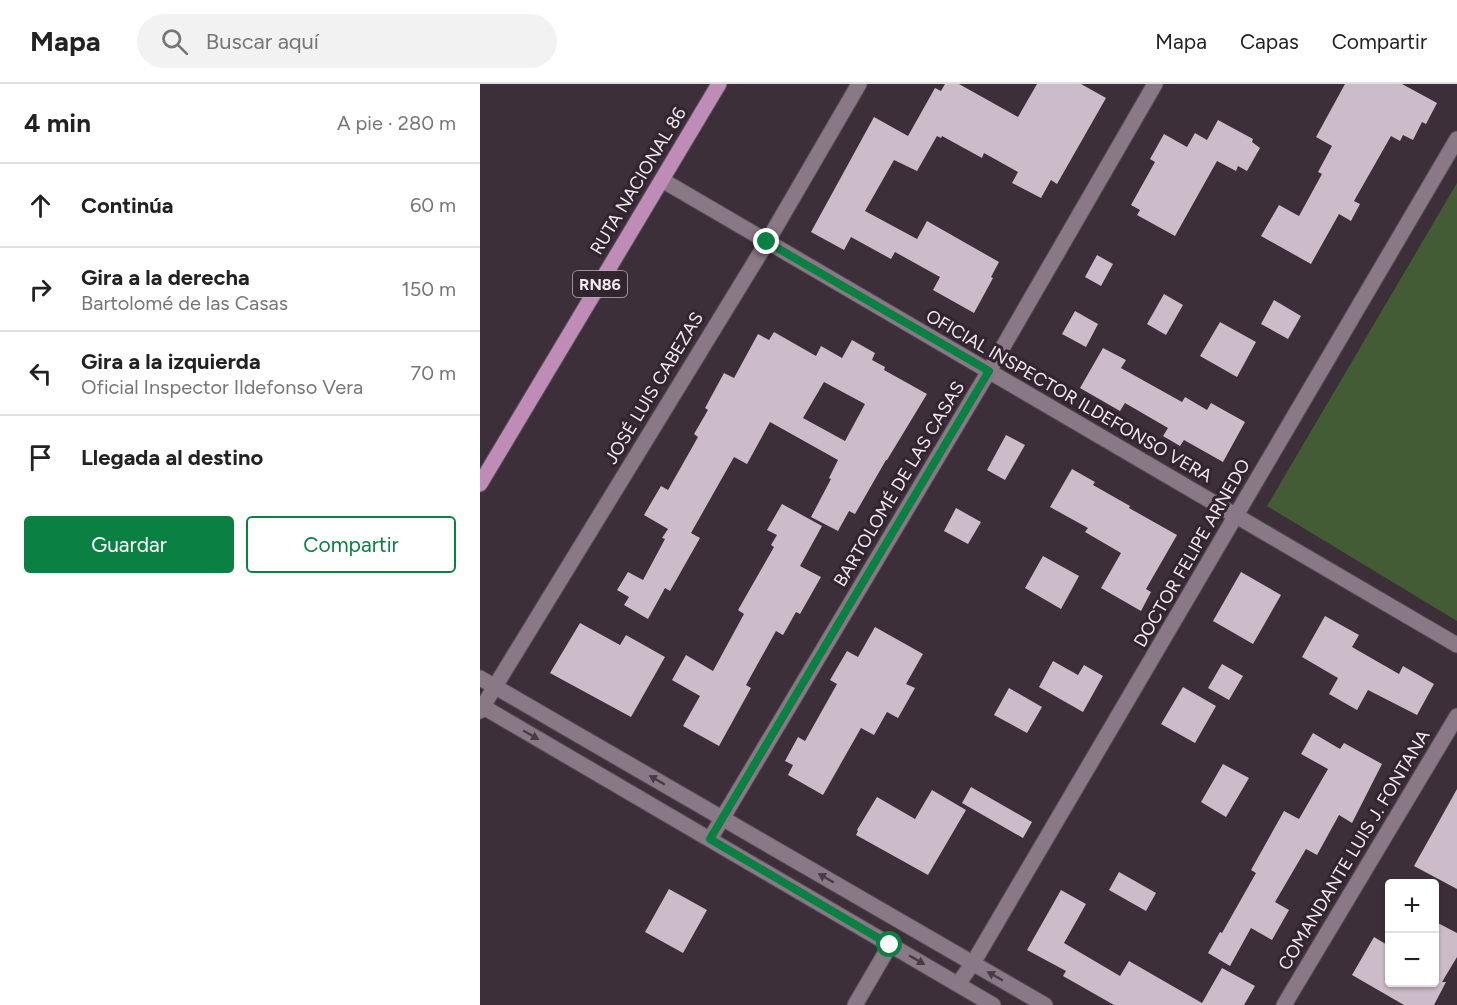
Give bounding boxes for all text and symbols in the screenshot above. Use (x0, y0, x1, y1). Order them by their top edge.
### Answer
search box (137, 14, 557, 68)
text: Mapa (30, 24, 101, 58)
icon: search (158, 25, 191, 58)
text: Buscar aquí (206, 28, 319, 55)
text: Mapa (1155, 29, 1207, 54)
text: Capas (1240, 29, 1299, 54)
text: Compartir (1332, 29, 1427, 54)
street label: RUTA NACIONAL 86 (585, 103, 691, 259)
text: 4 min (24, 107, 91, 139)
text: A pie · 280 m (337, 111, 456, 135)
icon: ahead (24, 189, 57, 222)
text: Continúa (81, 192, 174, 219)
text: 60 m (410, 193, 456, 217)
route end (753, 228, 779, 254)
text: Gira a la derecha (81, 264, 250, 291)
road number: RN86 (573, 271, 627, 297)
icon: right (24, 273, 57, 306)
text: 150 m (401, 277, 456, 301)
text: Bartolomé de las Casas (81, 291, 288, 315)
street label: OFICIAL INSPECTOR ILDEFONSO VERA (922, 305, 1216, 487)
street label: JOSÉ LUIS CABEZAS (600, 308, 708, 468)
text: Gira a la izquierda (81, 348, 261, 375)
icon: left (24, 357, 57, 390)
text: 70 m (410, 361, 456, 385)
text: Oficial Inspector Ildefonso Vera (81, 375, 363, 399)
street label: BARTOLOMÉ DE LAS CASAS (829, 377, 969, 591)
icon: arrive (24, 441, 57, 474)
text: Llegada al destino (81, 444, 263, 471)
street label: DOCTOR FELIPE ARNEDO (1129, 455, 1255, 651)
button: Guardar (24, 516, 234, 573)
button: Compartir (246, 516, 456, 573)
street label: COMANDANTE LUIS J. FONTANA (1273, 726, 1435, 974)
one-way arrow (522, 730, 539, 740)
one-way arrow (649, 775, 665, 786)
one-way arrow (817, 873, 834, 883)
map controls (1385, 879, 1439, 987)
button: + (1385, 879, 1439, 933)
route start (876, 931, 902, 957)
button: − (1385, 933, 1439, 987)
one-way arrow (908, 955, 925, 965)
one-way arrow (987, 970, 1003, 981)

